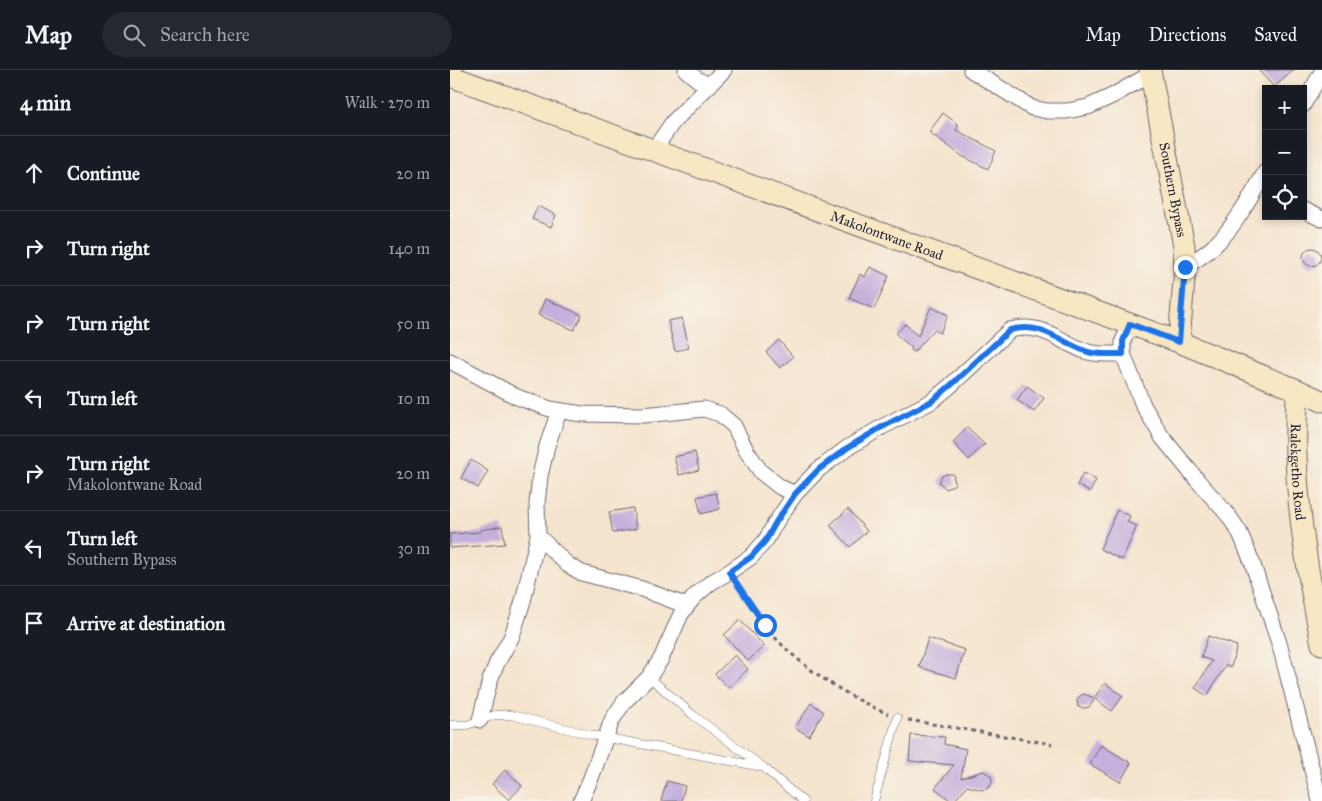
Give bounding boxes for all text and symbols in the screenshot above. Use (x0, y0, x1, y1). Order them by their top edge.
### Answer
search box (102, 12, 452, 57)
text: Map (25, 20, 72, 50)
icon: search (120, 21, 148, 49)
text: Search here (160, 23, 250, 46)
text: Map (1085, 24, 1121, 46)
text: Directions (1149, 24, 1226, 46)
text: Saved (1254, 24, 1297, 46)
map controls (1262, 85, 1307, 220)
button: + (1262, 85, 1307, 130)
text: 4 min (20, 90, 71, 116)
text: Walk · 270 m (344, 93, 430, 112)
button: − (1262, 130, 1307, 175)
street label: Southern Bypass (1156, 141, 1191, 239)
icon: ahead (20, 159, 48, 187)
text: Continue (67, 162, 140, 185)
text: 20 m (396, 164, 430, 183)
button: locate (1262, 175, 1307, 220)
street label: Makolontwane Road (828, 207, 945, 264)
icon: right (20, 234, 48, 262)
text: Turn right (67, 237, 150, 260)
text: 140 m (389, 239, 430, 258)
route end (1174, 256, 1197, 279)
icon: right (20, 309, 48, 337)
text: Turn right (67, 312, 150, 335)
text: 50 m (396, 314, 430, 333)
icon: left (20, 384, 48, 412)
text: Turn left (67, 387, 137, 410)
text: 10 m (398, 389, 430, 408)
street label: Ralekgetho Road (1287, 423, 1309, 521)
text: Turn right (67, 452, 150, 475)
icon: right (20, 459, 48, 487)
text: 20 m (396, 464, 430, 483)
text: Makolontwane Road (67, 475, 202, 494)
text: Turn left (67, 527, 137, 550)
icon: left (20, 534, 48, 562)
text: 30 m (397, 539, 430, 558)
text: Southern Bypass (67, 550, 177, 569)
icon: arrive (20, 609, 48, 637)
text: Arrive at destination (67, 612, 225, 635)
route start (754, 614, 777, 637)

